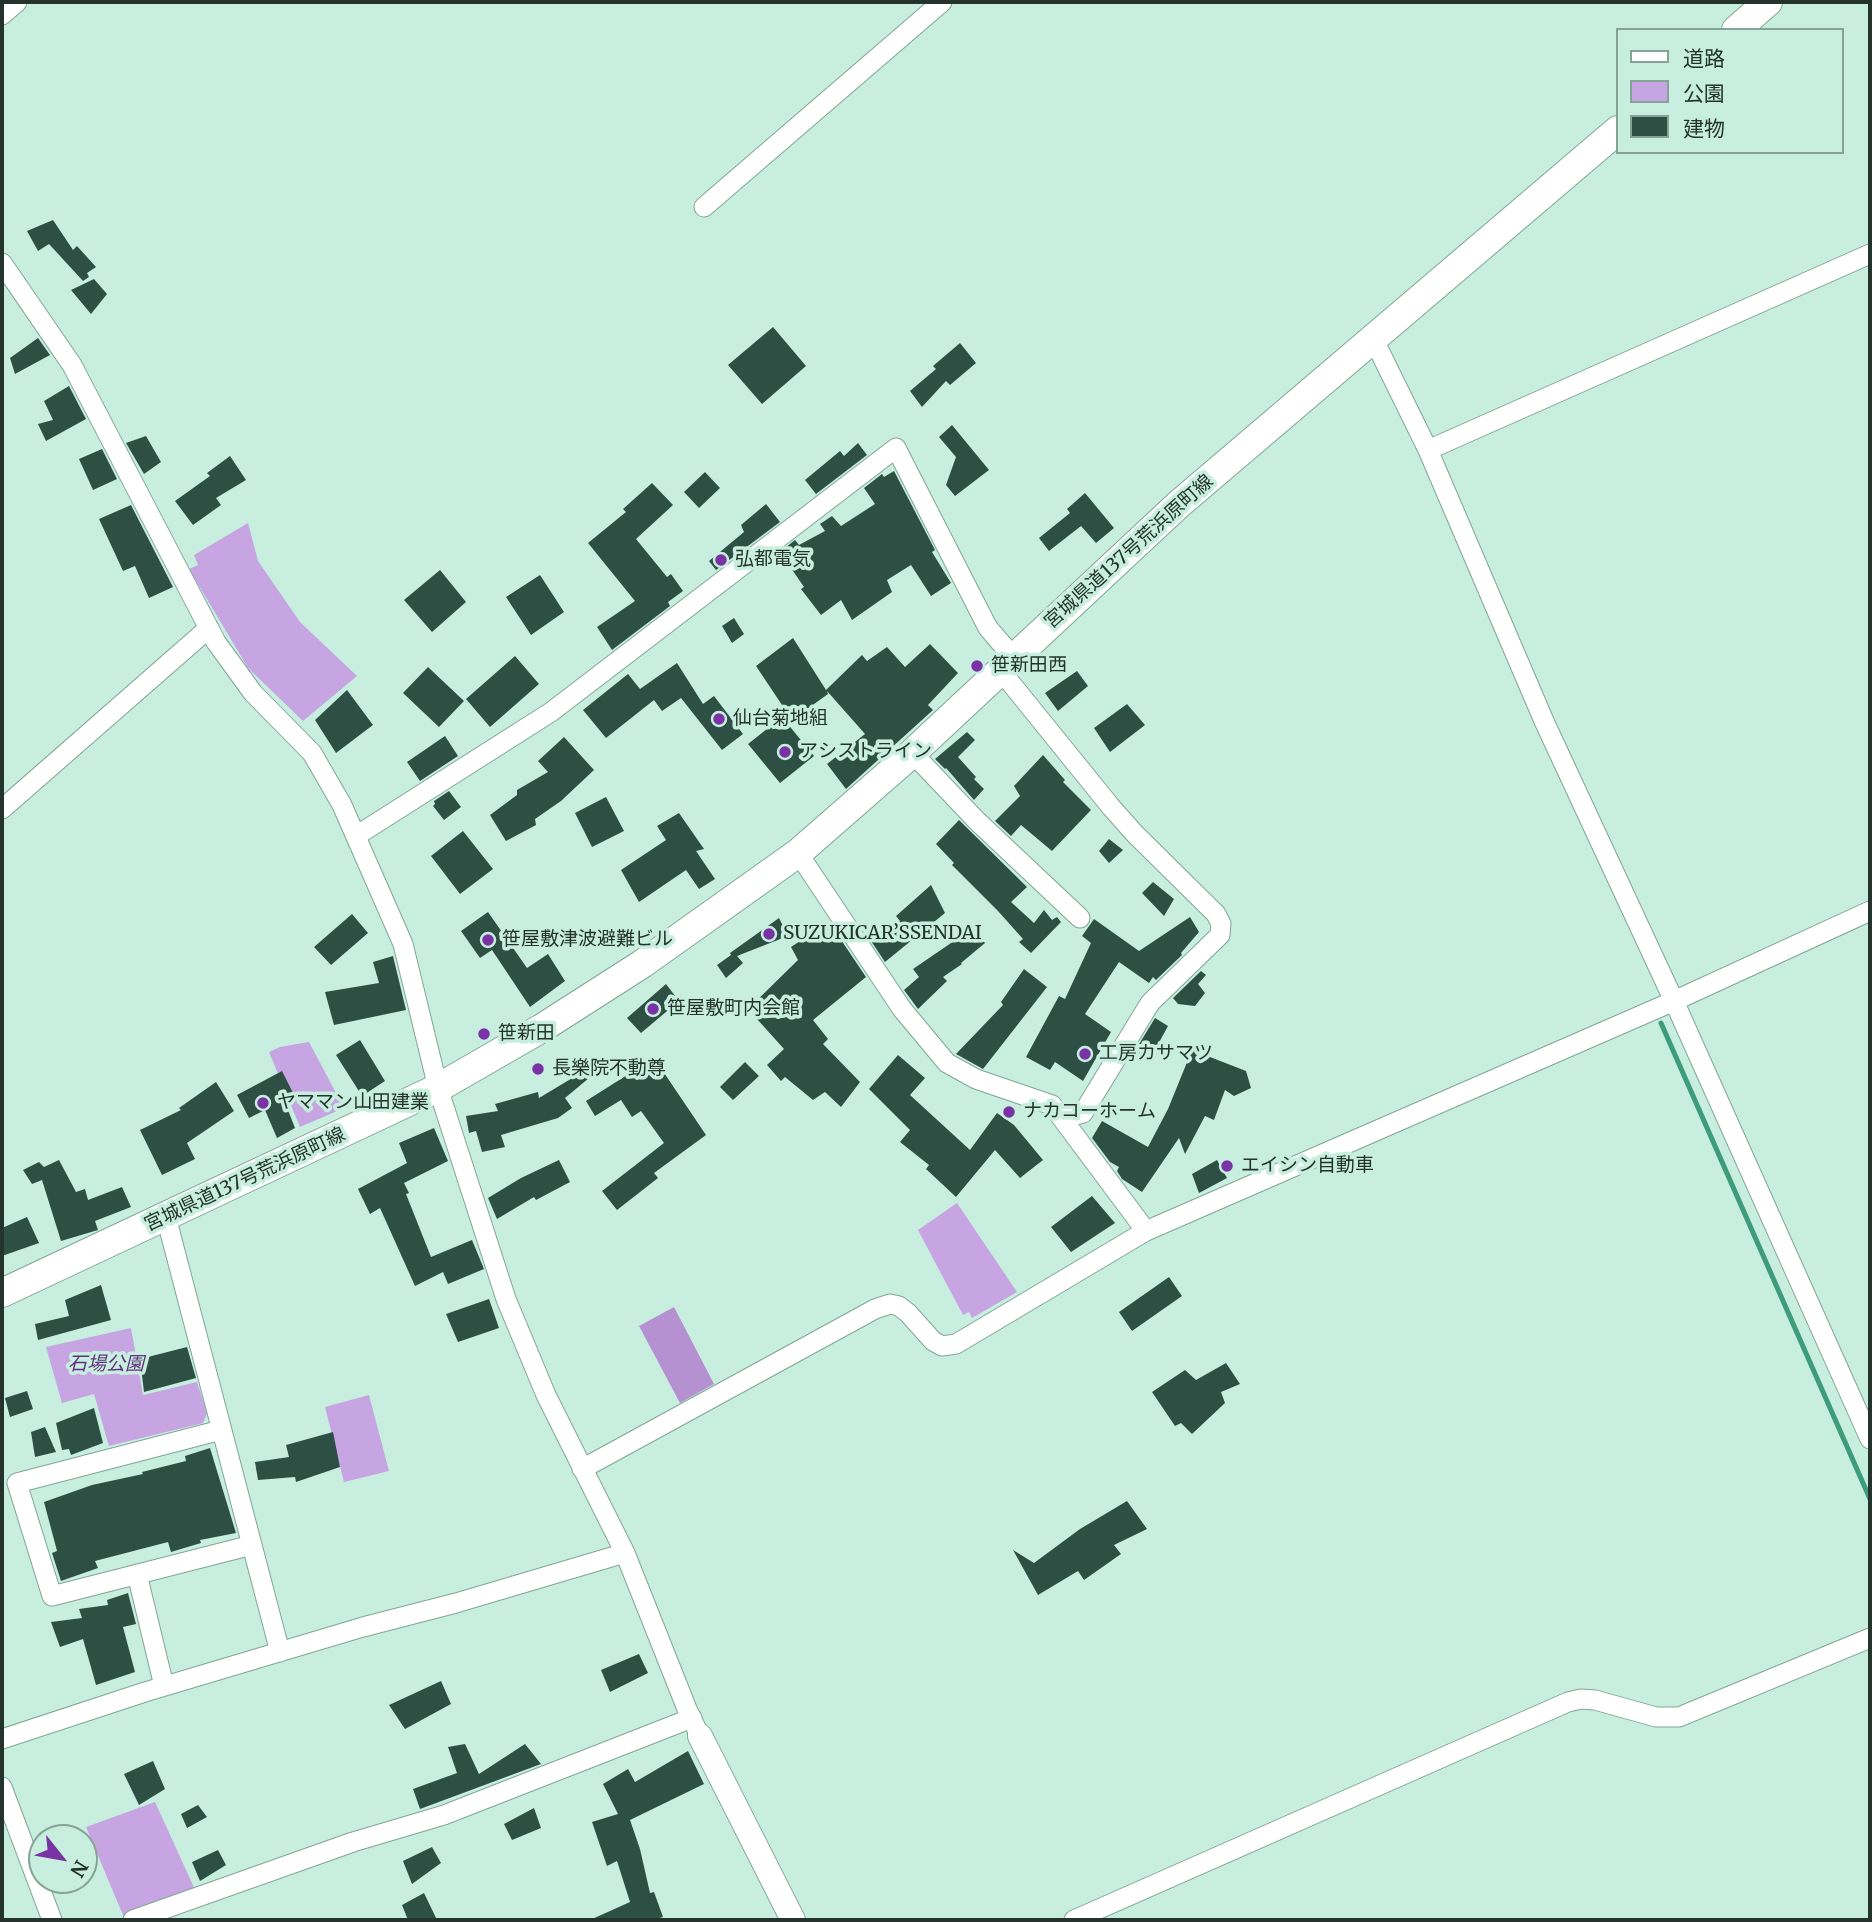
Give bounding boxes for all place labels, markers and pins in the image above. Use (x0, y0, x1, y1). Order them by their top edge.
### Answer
place label: 弘都電気 (735, 549, 811, 571)
marker: 弘都電気 (713, 552, 729, 568)
place label: 笹新田西 (991, 655, 1067, 677)
marker: 笹新田西 (969, 658, 985, 674)
place label: 仙台菊地組 (733, 708, 828, 730)
marker: 仙台菊地組 (711, 711, 727, 727)
place label: アシストライン (799, 741, 932, 763)
marker: アシストライン (777, 744, 793, 760)
place label: SUZUKICAR’SSENDAI (783, 923, 982, 945)
marker: SUZUKICAR’SSENDAI (761, 926, 777, 942)
place label: 笹屋敷津波避難ビル (502, 929, 673, 951)
marker: 笹屋敷津波避難ビル (480, 932, 496, 948)
place label: 笹屋敷町内会館 (667, 998, 800, 1020)
marker: 笹屋敷町内会館 (645, 1001, 661, 1017)
place label: 笹新田 (498, 1023, 555, 1045)
marker: 笹新田 (476, 1026, 492, 1042)
place label: 工房カサマツ (1099, 1043, 1213, 1065)
marker: 工房カサマツ (1077, 1046, 1093, 1062)
place label: 長樂院不動尊 (552, 1058, 666, 1080)
marker: 長樂院不動尊 (530, 1061, 546, 1077)
place label: ヤママン山田建業 (277, 1092, 429, 1114)
marker: ヤママン山田建業 (255, 1095, 271, 1111)
place label: ナカコーホーム (1023, 1101, 1156, 1123)
marker: ナカコーホーム (1001, 1104, 1017, 1120)
place label: エイシン自動車 (1241, 1155, 1374, 1177)
marker: エイシン自動車 (1219, 1158, 1235, 1174)

